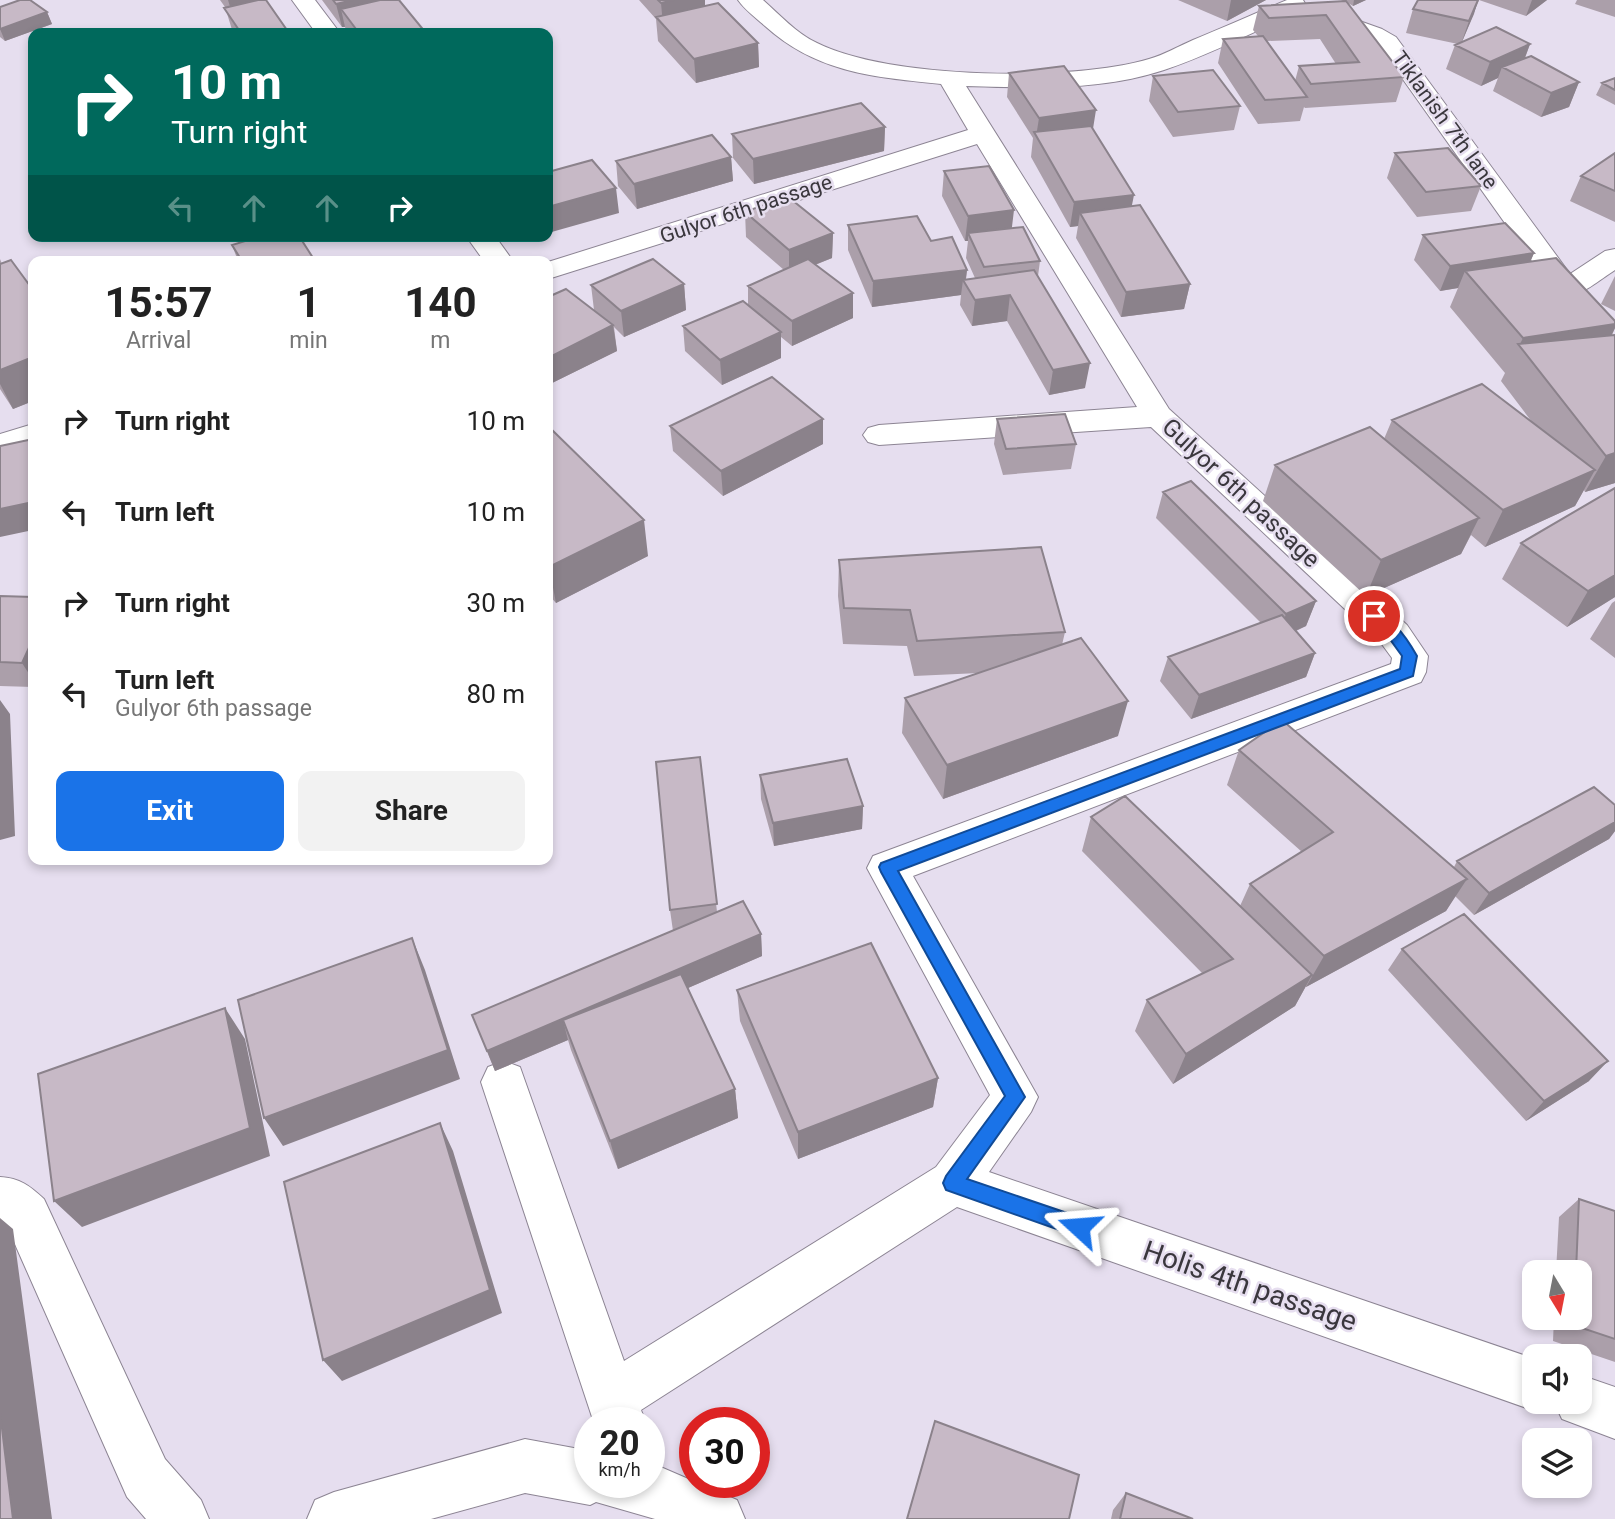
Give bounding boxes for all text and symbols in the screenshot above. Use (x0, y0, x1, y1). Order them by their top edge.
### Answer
street label: Tiklanish 7th lane (1387, 47, 1503, 193)
text: 10 m (171, 54, 282, 111)
icon: right (56, 56, 147, 147)
text: Turn right (171, 113, 307, 151)
street label: Gulyor 6th passage (657, 170, 835, 248)
icon: left (162, 189, 200, 227)
icon: ahead (235, 189, 273, 227)
icon: ahead (308, 189, 346, 227)
icon: right (381, 189, 419, 227)
text: 15:57 (105, 278, 213, 327)
text: 1 (296, 278, 321, 327)
text: 140 (404, 278, 477, 327)
text: Arrival (126, 327, 191, 354)
text: min (289, 327, 328, 354)
text: m (430, 327, 450, 354)
icon: right (56, 402, 94, 440)
text: Turn right (115, 406, 230, 436)
text: 10 m (467, 406, 525, 436)
street label: Gulyor 6th passage (1156, 413, 1326, 573)
icon: left (56, 493, 94, 531)
text: Turn left (115, 497, 214, 527)
text: 10 m (467, 497, 525, 527)
icon: right (56, 584, 94, 622)
pin (1344, 586, 1404, 646)
text: Turn right (115, 588, 230, 618)
text: 30 m (467, 588, 525, 618)
icon: arrive (1355, 597, 1393, 635)
text: Turn left (115, 665, 214, 695)
icon: left (56, 675, 94, 713)
text: 80 m (467, 679, 525, 709)
text: Gulyor 6th passage (115, 695, 312, 722)
button: Exit (56, 771, 284, 851)
button: Share (298, 771, 525, 851)
position arrow (1042, 1190, 1116, 1264)
street label: Holis 4th passage (1139, 1234, 1361, 1338)
north arrow (1522, 1260, 1592, 1330)
map controls (1522, 1260, 1592, 1498)
button: sound (1522, 1344, 1592, 1414)
speed limit sign: 30 (679, 1407, 770, 1498)
text: 20 (599, 1423, 640, 1464)
button: layers (1522, 1428, 1592, 1498)
text: km/h (598, 1459, 641, 1480)

